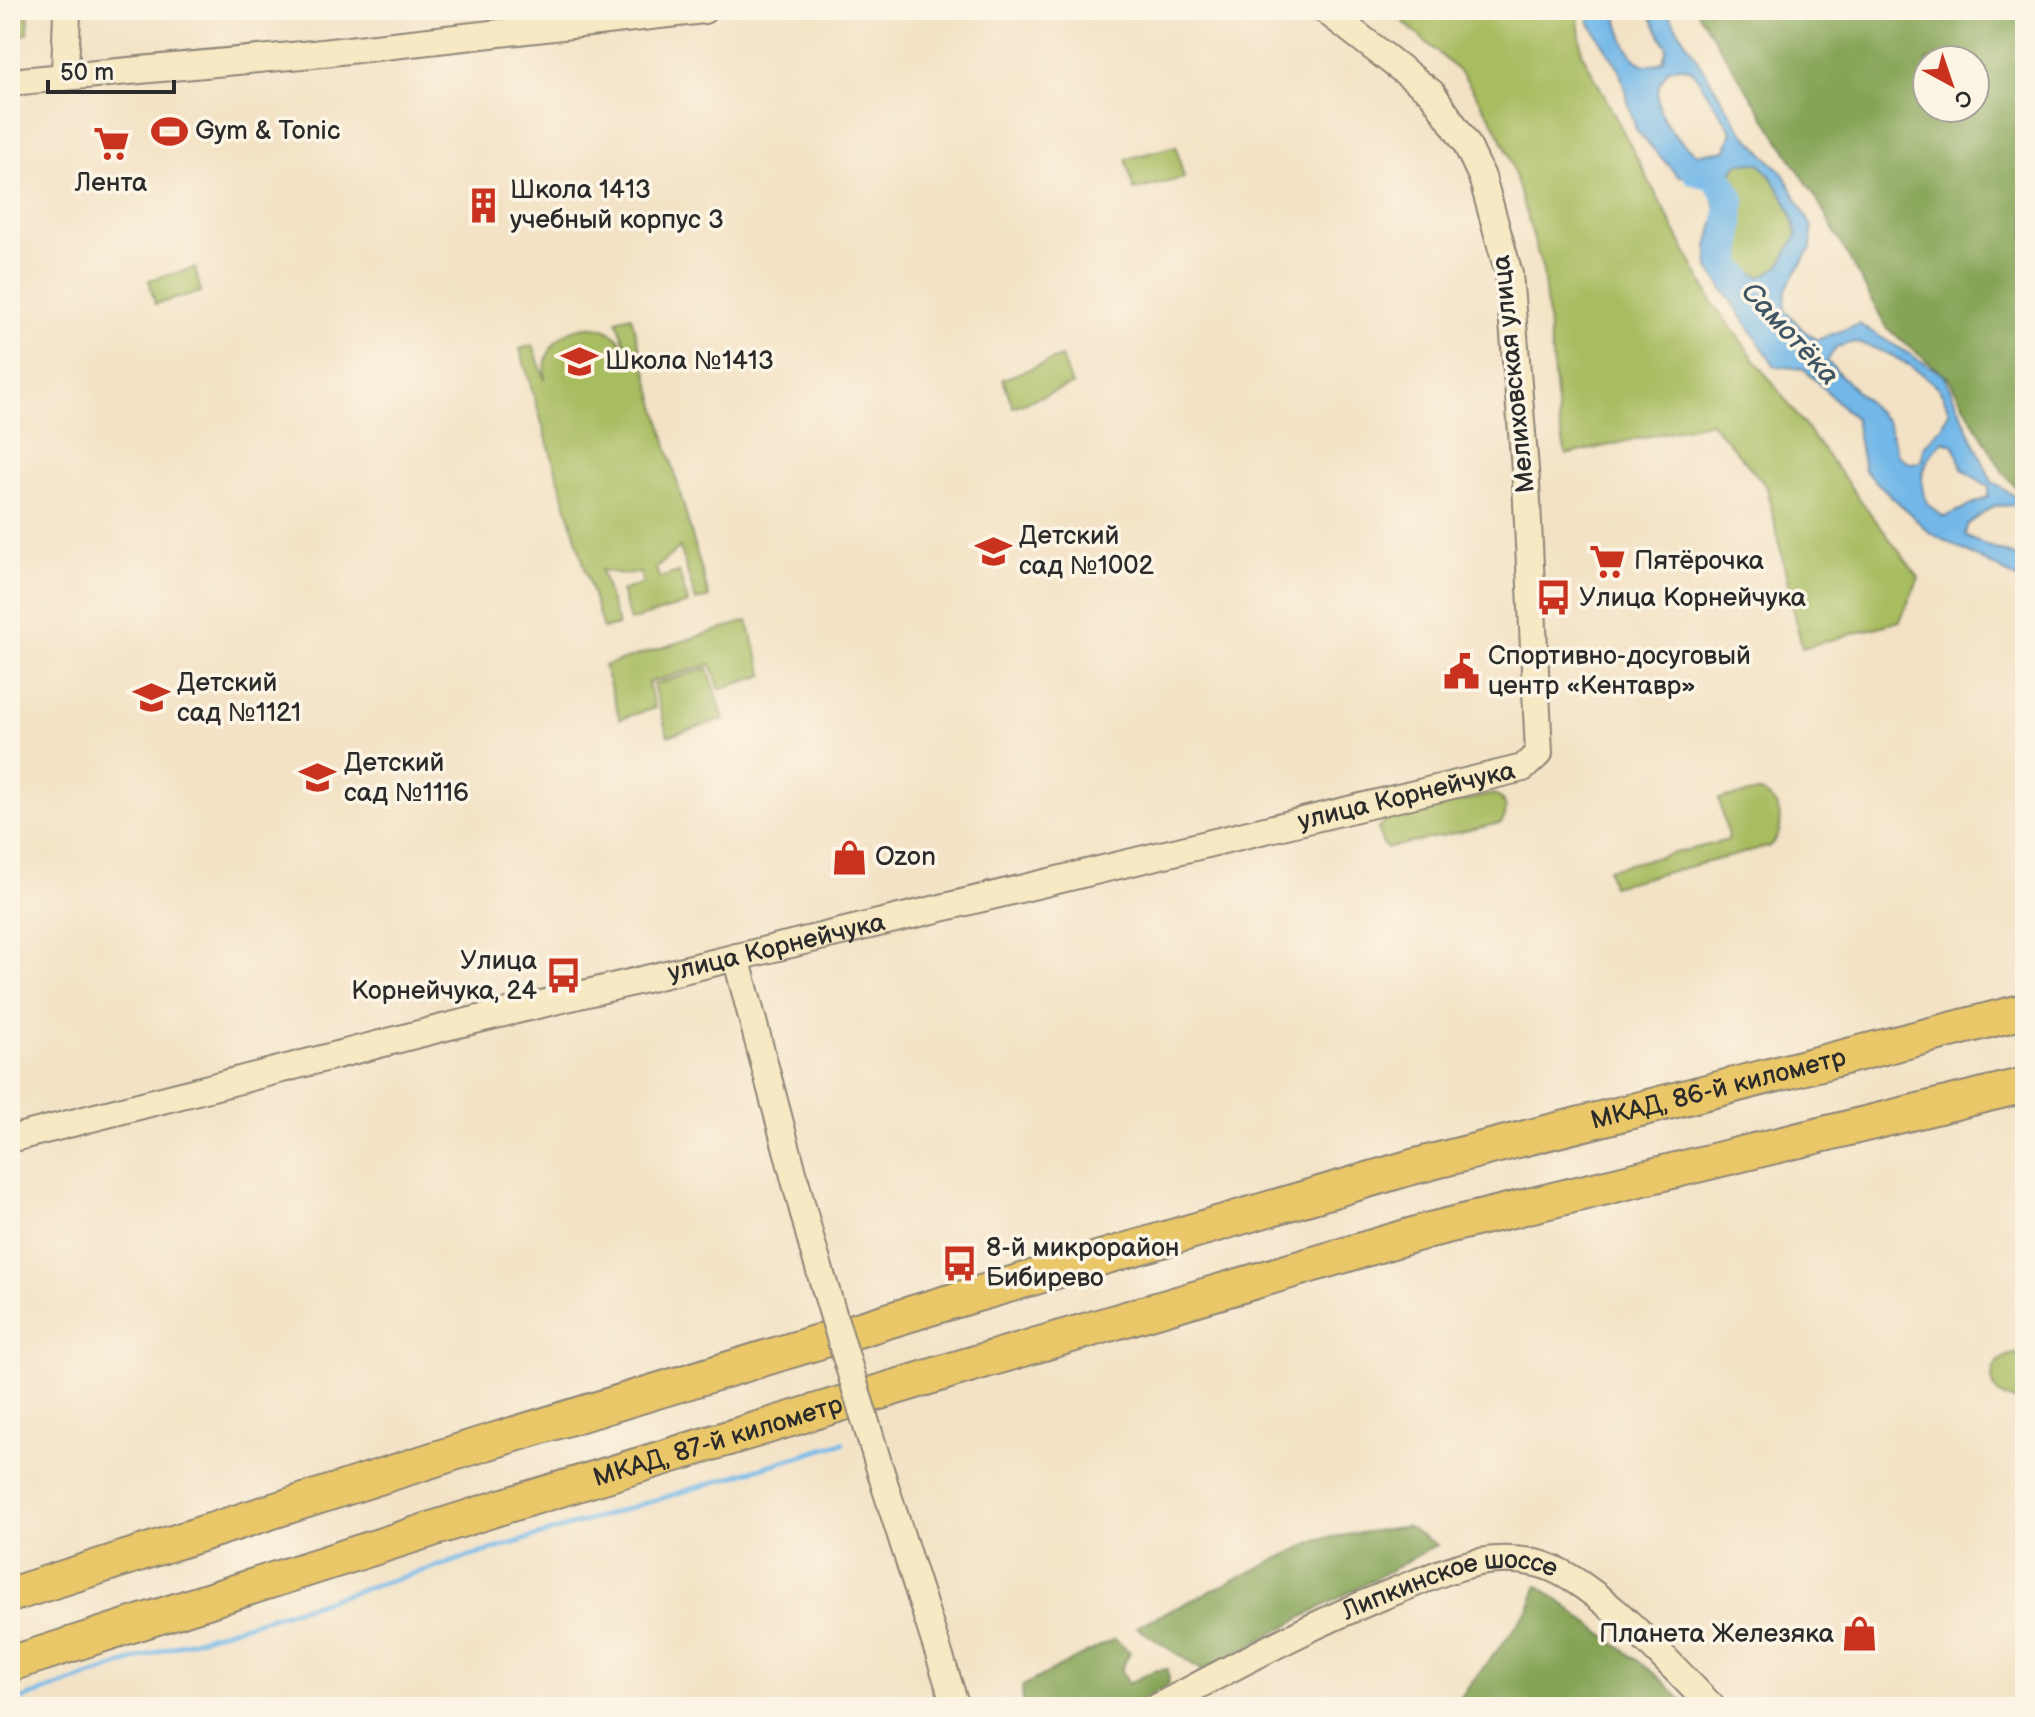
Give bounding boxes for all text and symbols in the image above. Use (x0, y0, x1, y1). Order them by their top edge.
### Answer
scale bar (48, 44, 174, 94)
north arrow (1911, 44, 1991, 124)
text: 50 m (60, 58, 114, 87)
text: С (1948, 83, 1977, 113)
sports icon: Gym & Tonic (150, 112, 188, 150)
place label: Gym & Tonic (195, 116, 341, 147)
supermarket icon: Лента (92, 125, 130, 163)
place label: Лента (74, 168, 147, 199)
place label: Школа 1413 учебный корпус 3 (510, 175, 724, 236)
building icon: Школа 1413 учебный корпус 3 (465, 186, 503, 224)
street label: Мелиховская улица (1486, 253, 1542, 495)
water label: Самотёка (1734, 276, 1846, 392)
school or university icon: Школа №1413 (560, 342, 598, 380)
place label: Школа №1413 (605, 346, 774, 377)
place label: Детский сад №1002 (1019, 521, 1154, 582)
school or university icon: Детский сад №1002 (974, 532, 1012, 570)
supermarket icon: Пятёрочка (1589, 542, 1627, 580)
place label: Пятёрочка (1634, 546, 1764, 577)
bus stop icon: Улица Корнейчука (1534, 579, 1572, 617)
place label: Улица Корнейчука (1579, 583, 1806, 614)
place label: Спортивно-досуговый центр «Кентавр» (1488, 641, 1751, 702)
public building icon: Спортивно-досуговый центр «Кентавр» (1443, 652, 1481, 690)
place label: Детский сад №1121 (177, 668, 301, 729)
school or university icon: Детский сад №1121 (132, 679, 170, 717)
place label: Детский сад №1116 (344, 748, 469, 809)
street label: улица Корнейчука (1295, 755, 1518, 837)
school or university icon: Детский сад №1116 (299, 759, 337, 797)
shop icon: Ozon (830, 838, 868, 876)
place label: Ozon (875, 842, 936, 873)
street label: улица Корнейчука (665, 906, 888, 989)
place label: Улица Корнейчука, 24 (351, 946, 537, 1007)
bus stop icon: Улица Корнейчука, 24 (544, 957, 582, 995)
street label: МКАД, 86-й километр (1587, 1042, 1849, 1136)
place label: 8-й микрорайон Бибирево (986, 1233, 1179, 1294)
bus stop icon: 8-й микрорайон Бибирево (941, 1244, 979, 1282)
street label: МКАД, 87-й километр (589, 1389, 846, 1494)
street label: Липкинское шоссе (1336, 1544, 1562, 1627)
shop icon: Планета Железяка (1841, 1615, 1879, 1653)
place label: Планета Железяка (1599, 1619, 1834, 1650)

